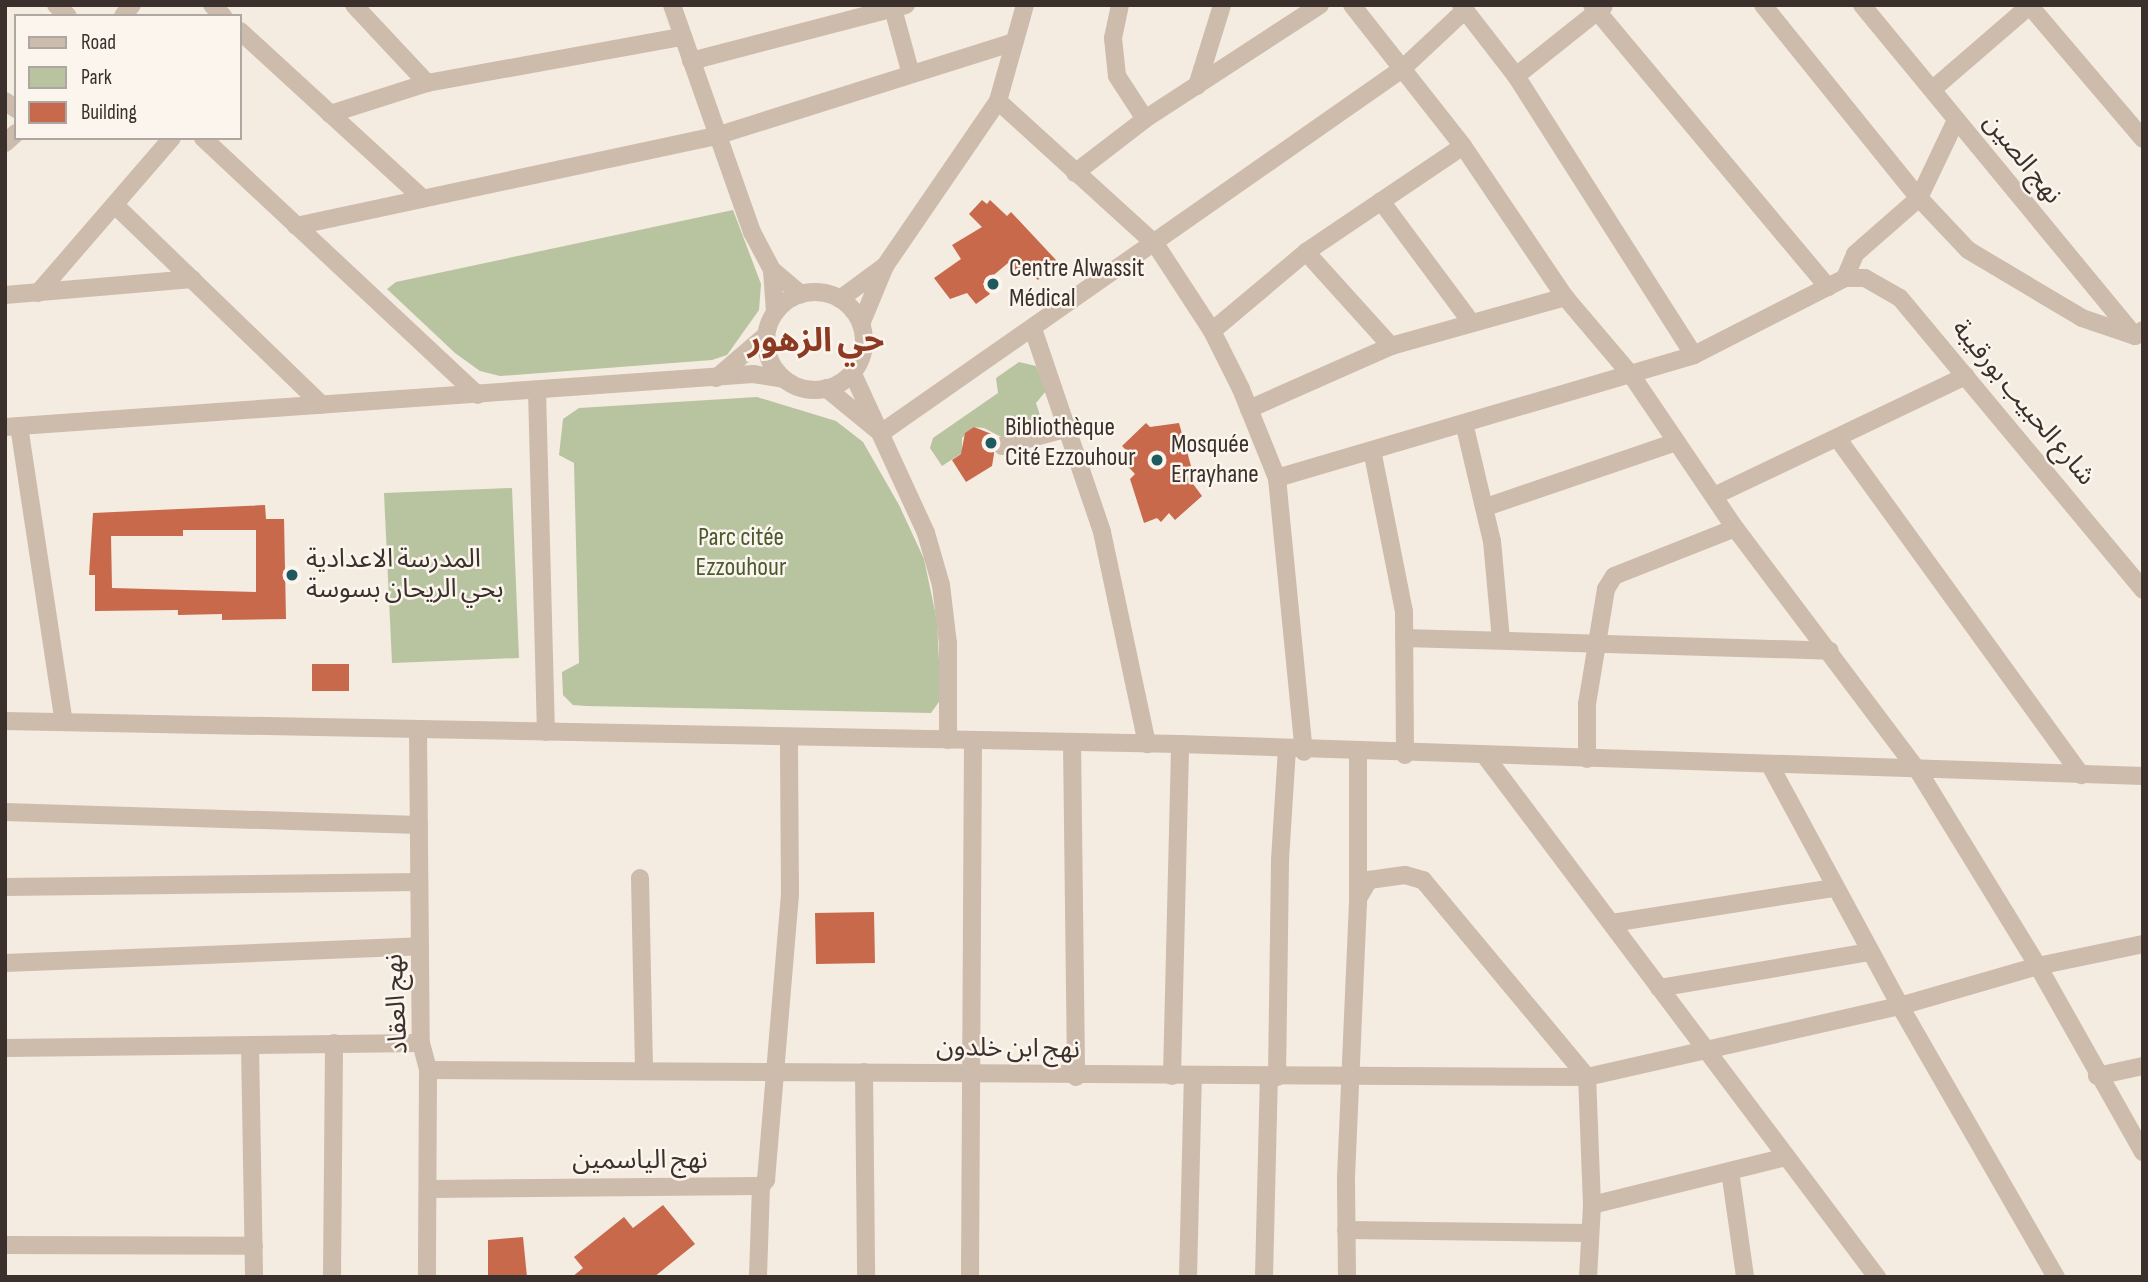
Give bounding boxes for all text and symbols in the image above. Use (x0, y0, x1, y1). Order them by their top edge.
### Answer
legend (14, 14, 242, 140)
text: Road (81, 30, 116, 55)
text: Park (81, 65, 112, 90)
text: Building (81, 100, 137, 125)
street label: نهج الصين (1976, 107, 2068, 211)
place label: Centre Alwassit Médical (1009, 253, 1144, 314)
marker: Centre Alwassit Médical (983, 274, 1003, 294)
street label: شارع الحبيب بورقيبة (1945, 314, 2101, 492)
district label: حي الزهور (748, 322, 884, 362)
place label: Bibliothèque Cité Ezzouhour (1005, 412, 1136, 474)
place label: Mosquée Errayhane (1171, 429, 1259, 490)
marker: Bibliothèque Cité Ezzouhour (983, 435, 999, 451)
marker: Mosquée Errayhane (1149, 452, 1165, 468)
park label: Parc citée Ezzouhour (696, 522, 786, 584)
place label: المدرسة الاعدادية بحي الريحان بسوسة (306, 544, 504, 606)
marker: المدرسة الاعدادية بحي الريحان بسوسة (284, 567, 300, 583)
street label: نهج العقاد (379, 953, 415, 1055)
street label: نهج ابن خلدون (936, 1032, 1080, 1066)
street label: نهج الياسمين (572, 1145, 708, 1177)

